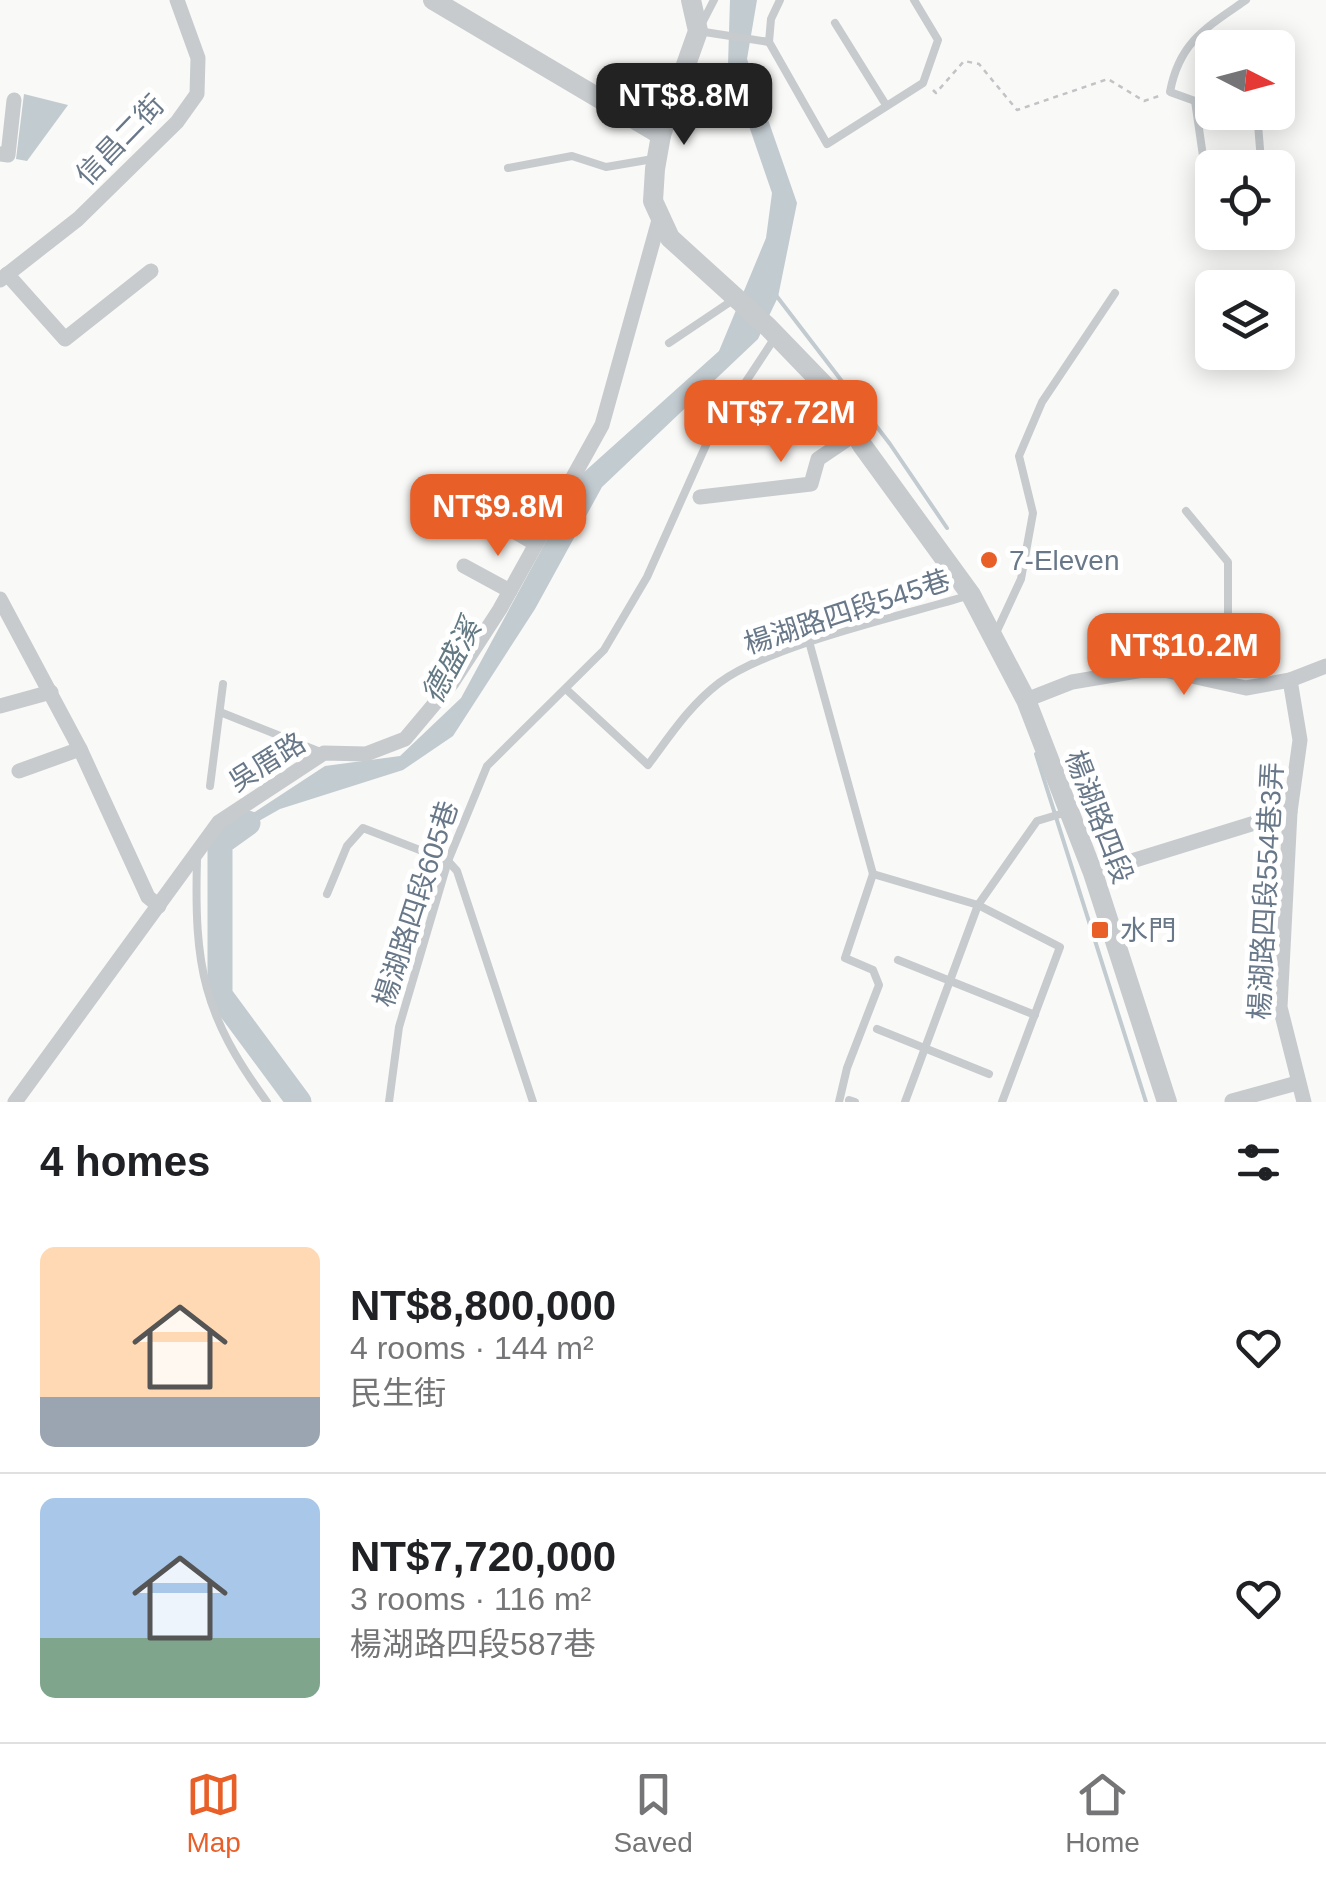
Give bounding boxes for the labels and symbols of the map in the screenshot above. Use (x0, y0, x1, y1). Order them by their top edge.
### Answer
north arrow (1195, 30, 1295, 130)
pin: NT$8.8M (592, 63, 776, 148)
street label: 信昌二街 (70, 89, 170, 191)
pin: NT$7.72M (678, 380, 884, 465)
pin: NT$9.8M (406, 474, 590, 559)
place label: 7-Eleven (1009, 545, 1120, 576)
marker: 7-Eleven (978, 549, 1000, 571)
street label: 楊湖路四段545巷 (740, 564, 954, 660)
water label: 德盛溪 (415, 610, 489, 708)
pin: NT$10.2M (1081, 613, 1287, 698)
street label: 吳厝路 (223, 727, 311, 797)
street label: 楊湖路四段 (1059, 746, 1139, 888)
street label: 楊湖路四段554巷3弄 (1244, 761, 1288, 1021)
street label: 楊湖路四段605巷 (368, 797, 464, 1011)
place label: 水門 (1120, 915, 1176, 946)
marker: 水門 (1089, 919, 1111, 941)

